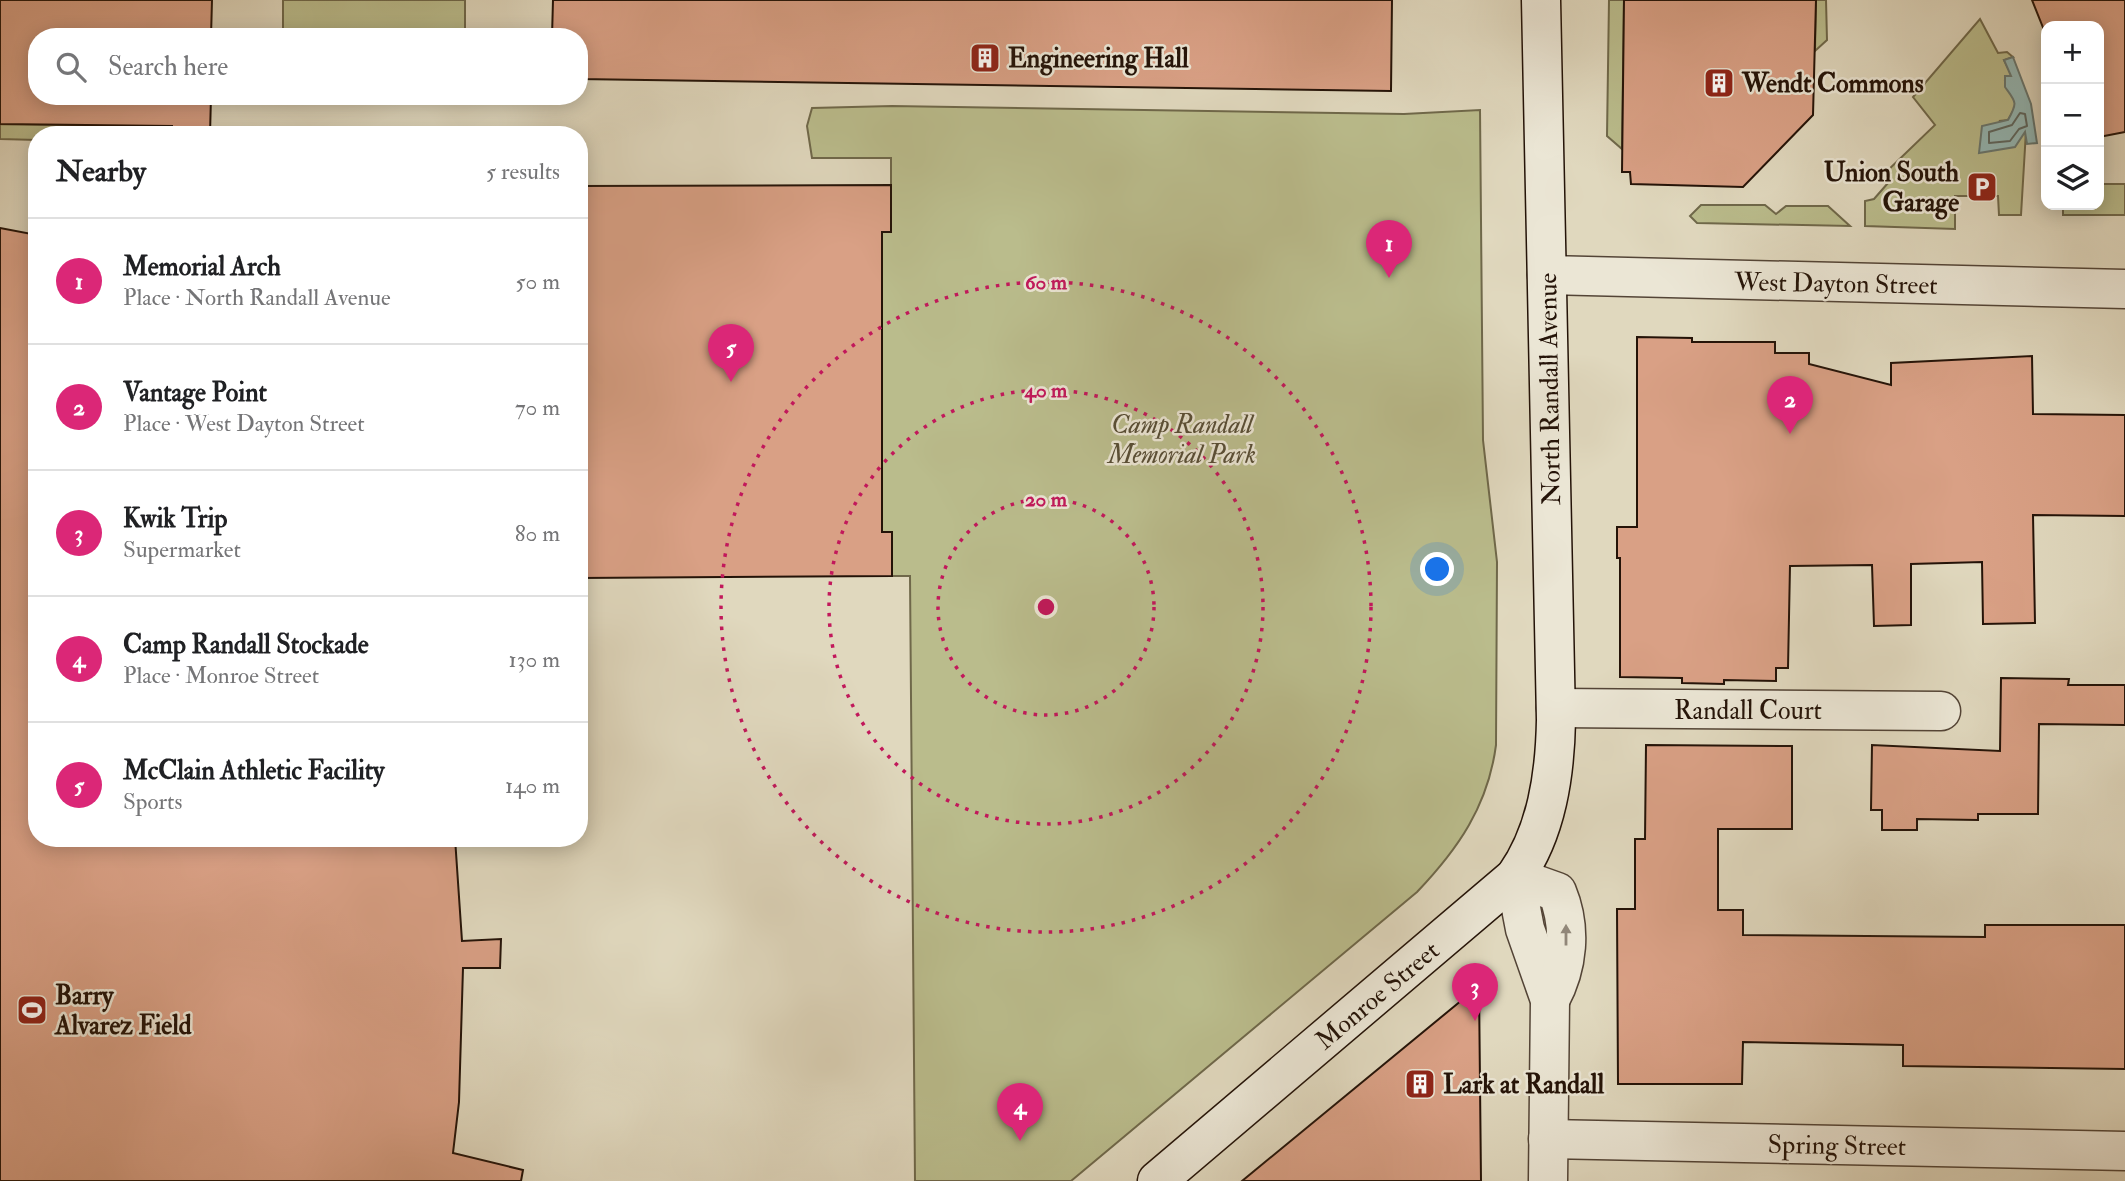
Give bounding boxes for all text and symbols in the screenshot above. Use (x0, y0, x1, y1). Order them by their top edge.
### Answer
map controls (2041, 21, 2104, 210)
button: + (2041, 21, 2104, 84)
search box (28, 28, 588, 105)
building icon: Engineering Hall (968, 41, 1002, 75)
place label: Engineering Hall (1008, 43, 1189, 76)
icon: search (52, 48, 90, 86)
text: Search here (108, 51, 228, 83)
building icon: Wendt Commons (1702, 66, 1736, 100)
place label: Wendt Commons (1741, 68, 1924, 100)
button: − (2041, 84, 2104, 147)
button: layers (2041, 147, 2104, 210)
text: Nearby (56, 153, 146, 190)
text: 5 results (486, 157, 560, 186)
place label: Union South Garage (1824, 157, 1959, 220)
parking icon: Union South Garage (1965, 170, 1999, 204)
pin: 1 (1366, 220, 1412, 278)
text: Memorial Arch (123, 251, 281, 283)
street label: West Dayton Street (1733, 266, 1938, 302)
text: 1 (75, 267, 83, 296)
text: 50 m (516, 267, 560, 296)
text: 60 m (1025, 269, 1068, 296)
street label: North Randall Avenue (1532, 272, 1568, 506)
text: Place · North Randall Avenue (123, 283, 391, 312)
pin: 5 (708, 324, 754, 382)
pin: 2 (1767, 376, 1813, 434)
text: Vantage Point (123, 377, 267, 409)
text: 40 m (1024, 377, 1068, 404)
text: 2 (73, 393, 85, 422)
text: 70 m (515, 393, 560, 422)
text: Place · West Dayton Street (123, 409, 365, 438)
park label: Camp Randall Memorial Park (1106, 409, 1256, 471)
text: 20 m (1025, 486, 1068, 513)
text: Kwik Trip (123, 503, 227, 535)
text: 3 (75, 519, 83, 548)
text: 80 m (515, 519, 560, 548)
text: Supermarket (123, 535, 241, 564)
your location (1420, 552, 1454, 586)
centre of rings (1034, 595, 1058, 619)
text: Camp Randall Stockade (123, 629, 369, 661)
text: 4 (73, 645, 85, 674)
text: 130 m (508, 645, 560, 674)
text: Place · Monroe Street (123, 661, 319, 690)
street label: Randall Court (1674, 695, 1822, 727)
text: McClain Athletic Facility (123, 755, 385, 787)
text: 5 (74, 771, 84, 800)
text: 140 m (505, 771, 560, 800)
text: Sports (123, 787, 182, 816)
one-way arrow (1560, 924, 1572, 946)
street label: Monroe Street (1309, 935, 1446, 1057)
pin: 3 (1452, 963, 1498, 1021)
place label: Barry Alvarez Field (54, 980, 192, 1042)
sports icon: Barry Alvarez Field (15, 993, 49, 1027)
building icon: Lark at Randall (1403, 1067, 1437, 1101)
place label: Lark at Randall (1443, 1069, 1604, 1101)
pin: 4 (997, 1083, 1043, 1141)
street label: Spring Street (1767, 1129, 1906, 1164)

